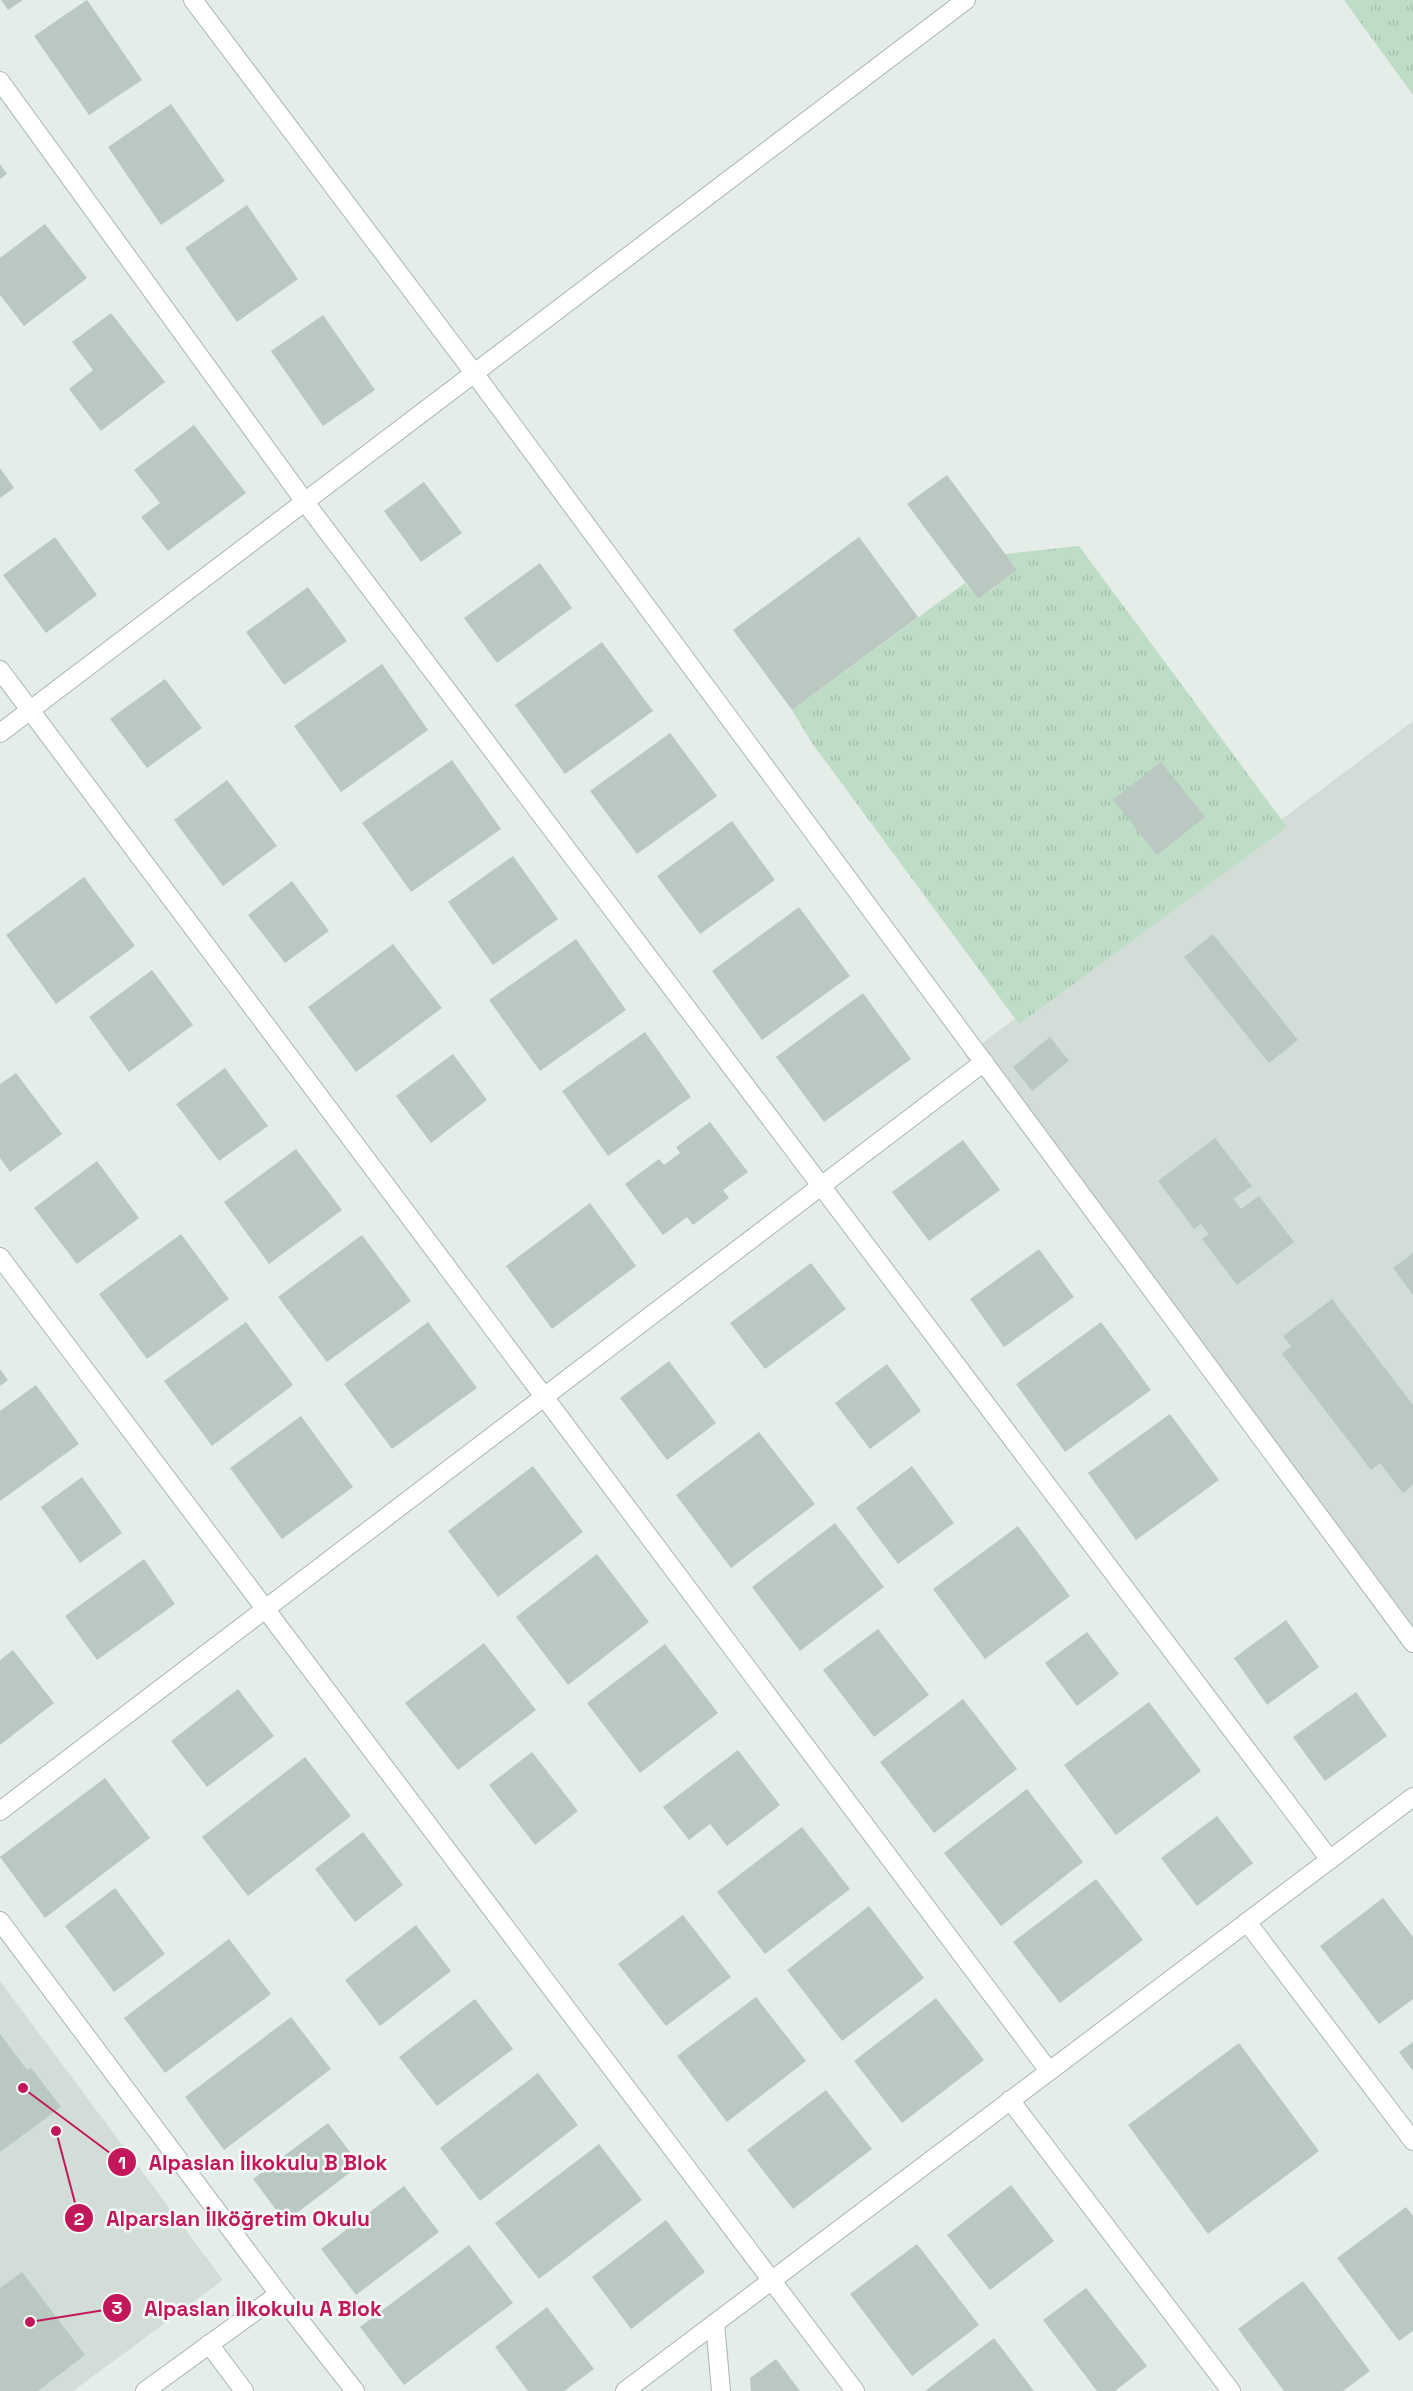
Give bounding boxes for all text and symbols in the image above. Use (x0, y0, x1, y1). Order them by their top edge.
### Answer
callout: Alpaslan İlkokulu B Blok (107, 2143, 400, 2182)
text: Alpaslan İlkokulu B Blok (149, 2149, 387, 2176)
text: 1 (118, 2151, 126, 2174)
callout: Alparslan İlköğretim Okulu (64, 2199, 382, 2238)
text: Alparslan İlköğretim Okulu (106, 2205, 370, 2232)
text: 2 (74, 2207, 85, 2230)
callout: Alpaslan İlkokulu A Blok (102, 2289, 394, 2328)
text: Alpaslan İlkokulu A Blok (144, 2295, 382, 2322)
text: 3 (112, 2296, 123, 2319)

